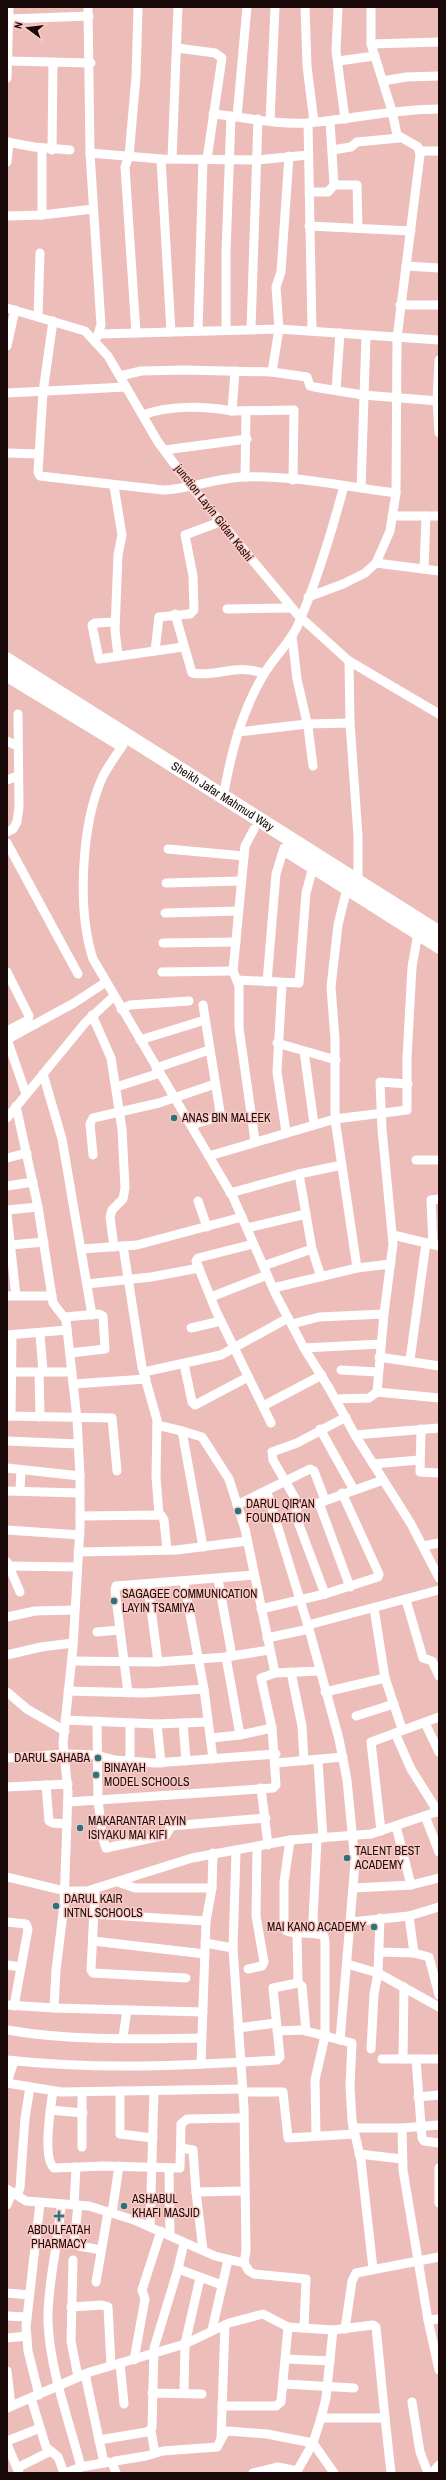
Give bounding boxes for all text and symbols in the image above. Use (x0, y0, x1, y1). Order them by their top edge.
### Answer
north arrow (8, 8, 48, 48)
text: N (11, 20, 26, 30)
street label: junction Layin Gidan Kashi (171, 461, 257, 565)
street label: Sheikh Jafar Mahmud Way (168, 758, 277, 835)
place label: ANAS BIN MALEEK (181, 1110, 271, 1126)
marker: ANAS BIN MALEEK (169, 1113, 179, 1123)
place label: DARUL QIR'AN FOUNDATION (246, 1496, 315, 1526)
marker: DARUL QIR'AN FOUNDATION (233, 1506, 243, 1516)
place label: SAGAGEE COMMUNICATION LAYIN TSAMIYA (122, 1586, 257, 1616)
marker: SAGAGEE COMMUNICATION LAYIN TSAMIYA (109, 1596, 119, 1606)
place label: DARUL SAHABA (14, 1750, 90, 1766)
marker: DARUL SAHABA (93, 1753, 103, 1763)
place label: BINAYAH MODEL SCHOOLS (104, 1760, 190, 1790)
marker: BINAYAH MODEL SCHOOLS (91, 1770, 101, 1780)
place label: MAKARANTAR LAYIN ISIYAKU MAI KIFI (88, 1813, 186, 1843)
marker: MAKARANTAR LAYIN ISIYAKU MAI KIFI (75, 1823, 85, 1833)
place label: TALENT BEST ACADEMY (354, 1843, 420, 1873)
marker: TALENT BEST ACADEMY (342, 1853, 352, 1863)
place label: DARUL KAIR INTNL SCHOOLS (64, 1891, 143, 1921)
marker: DARUL KAIR INTNL SCHOOLS (51, 1901, 61, 1911)
place label: MAI KANO ACADEMY (267, 1919, 366, 1935)
marker: MAI KANO ACADEMY (369, 1922, 379, 1932)
place label: ASHABUL KHAFI MASJID (131, 2191, 200, 2221)
marker: ASHABUL KHAFI MASJID (119, 2201, 129, 2211)
marker: ABDULFATAH PHARMACY (54, 2211, 64, 2221)
place label: ABDULFATAH PHARMACY (26, 2222, 91, 2252)

